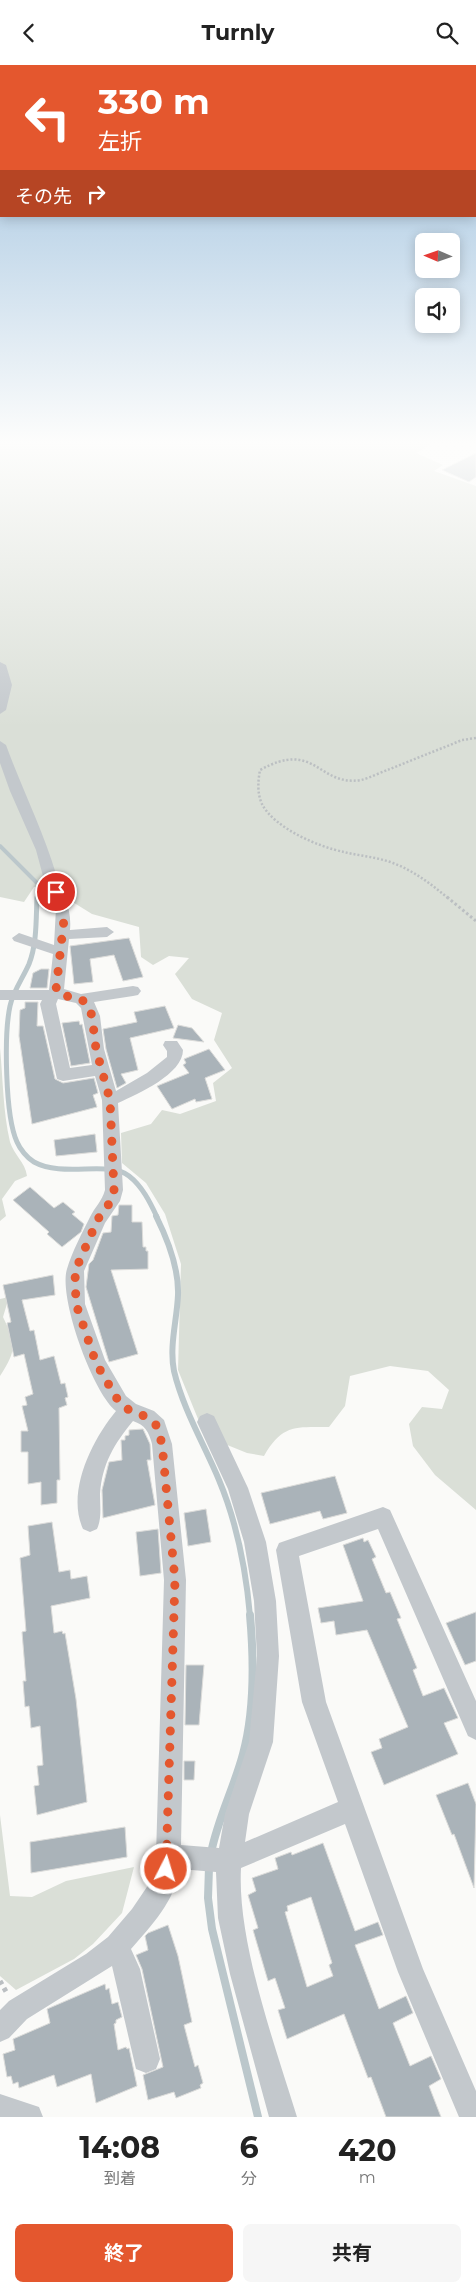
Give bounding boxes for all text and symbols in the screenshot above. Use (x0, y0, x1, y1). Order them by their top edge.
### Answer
icon: back (15, 19, 43, 47)
text: Turnly (202, 19, 274, 46)
icon: search (433, 19, 461, 47)
text: 330 m (98, 80, 210, 123)
icon: left (15, 85, 80, 150)
text: 左折 (98, 128, 142, 155)
icon: right (82, 180, 110, 208)
text: その先 (15, 185, 72, 208)
north arrow (415, 233, 460, 277)
map controls (415, 233, 460, 333)
button: sound (415, 288, 460, 333)
pin (35, 871, 77, 913)
icon: arrive (42, 878, 70, 906)
position arrow (139, 1842, 191, 1894)
text: 14:08 (79, 2129, 160, 2166)
text: 6 (239, 2129, 259, 2166)
text: 420 (338, 2132, 397, 2169)
text: m (359, 2168, 376, 2187)
text: 到着 (104, 2169, 136, 2188)
text: 分 (241, 2169, 257, 2188)
button: 終了 (15, 2224, 233, 2282)
button: 共有 (243, 2224, 461, 2282)

